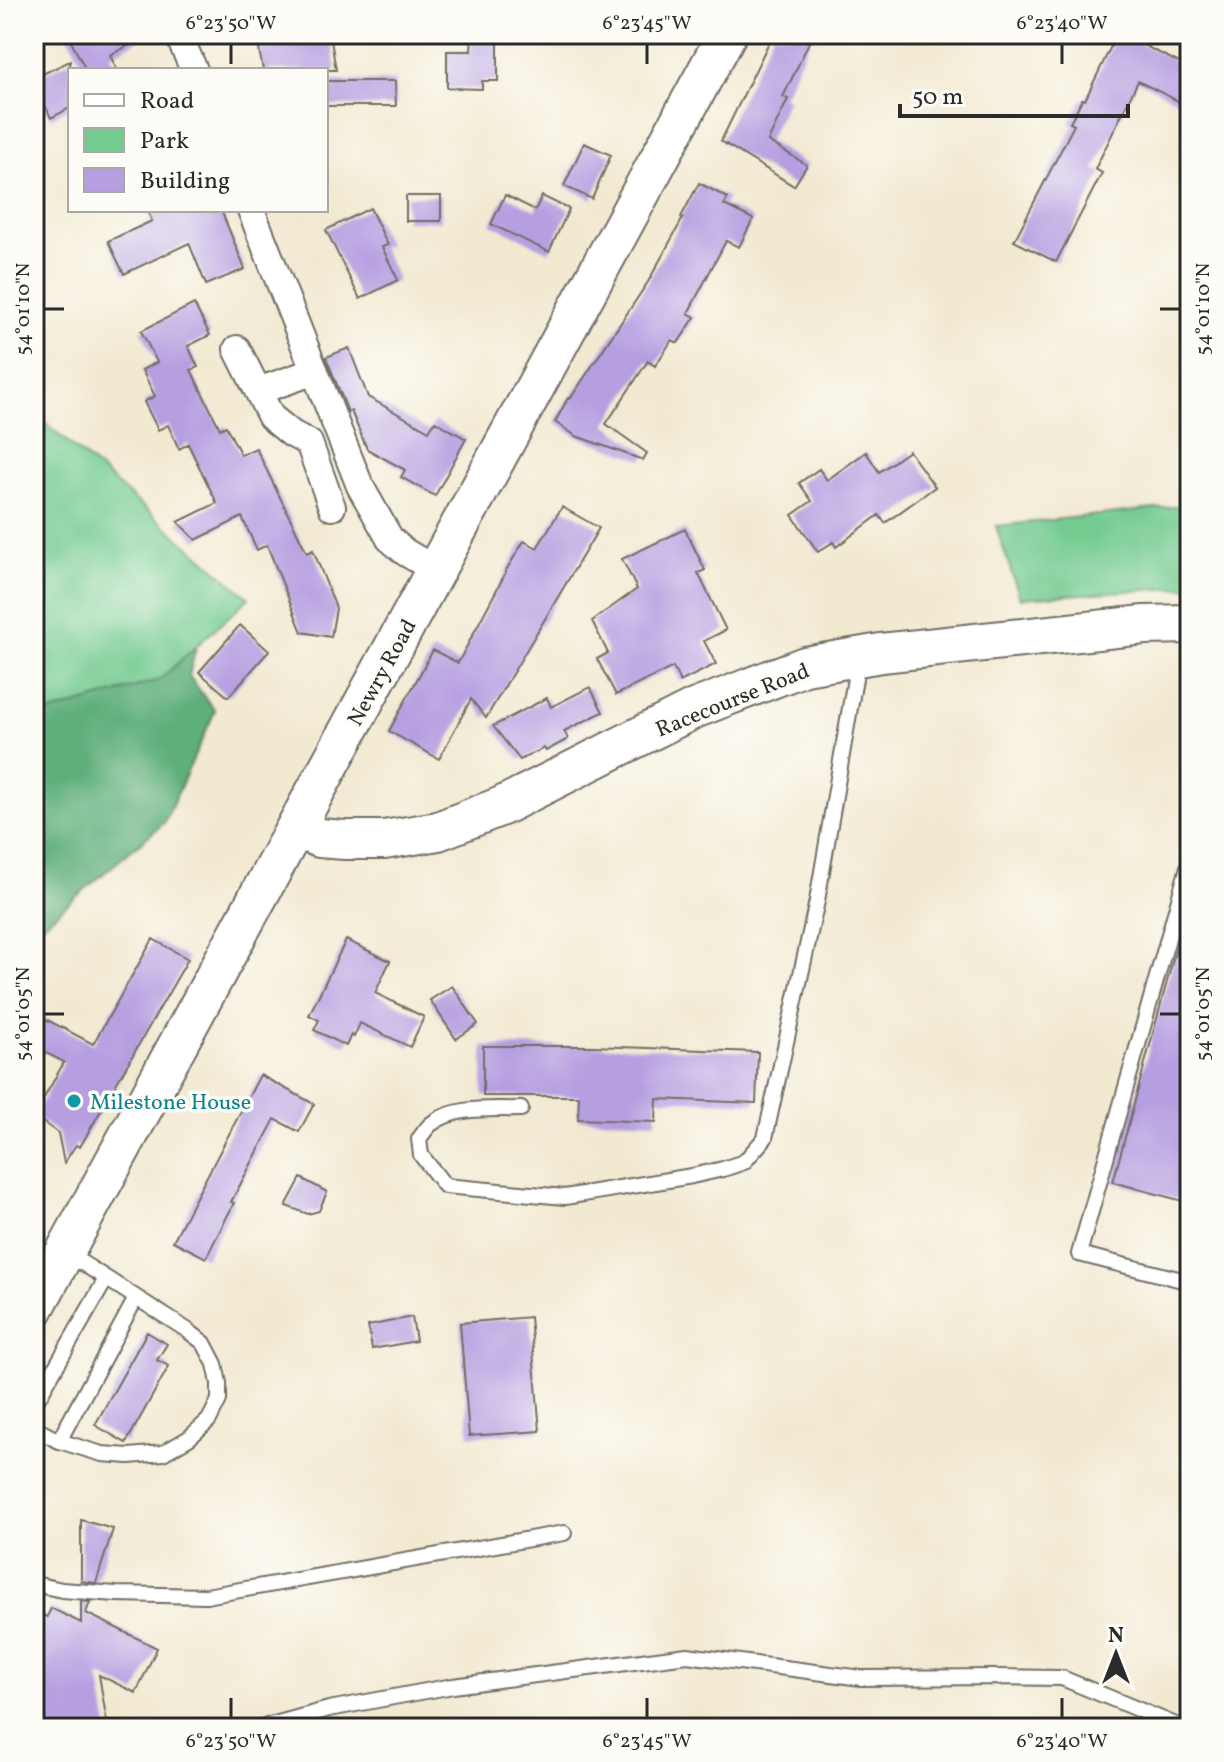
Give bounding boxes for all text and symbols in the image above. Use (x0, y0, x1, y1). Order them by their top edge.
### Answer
text: 6°23'50"W (186, 10, 276, 38)
text: 6°23'45"W (602, 10, 692, 38)
text: 6°23'40"W (1016, 10, 1108, 38)
legend (68, 68, 328, 212)
scale bar (900, 68, 1128, 118)
text: 50 m (912, 81, 964, 115)
text: Road (140, 85, 194, 119)
text: Park (140, 125, 189, 159)
text: Building (140, 165, 230, 199)
text: 54°01'10"N (10, 262, 38, 355)
text: 54°01'10"N (1190, 262, 1218, 355)
street label: Newry Road (341, 614, 425, 732)
street label: Racecourse Road (651, 656, 814, 746)
text: 54°01'05"N (10, 967, 38, 1061)
text: 54°01'05"N (1190, 967, 1218, 1061)
place label: Milestone House (90, 1088, 251, 1119)
marker: Milestone House (65, 1092, 83, 1110)
north arrow (1076, 1614, 1156, 1694)
text: N (1108, 1621, 1124, 1652)
text: 6°23'50"W (186, 1728, 276, 1756)
text: 6°23'45"W (602, 1728, 692, 1756)
text: 6°23'40"W (1016, 1728, 1108, 1756)

